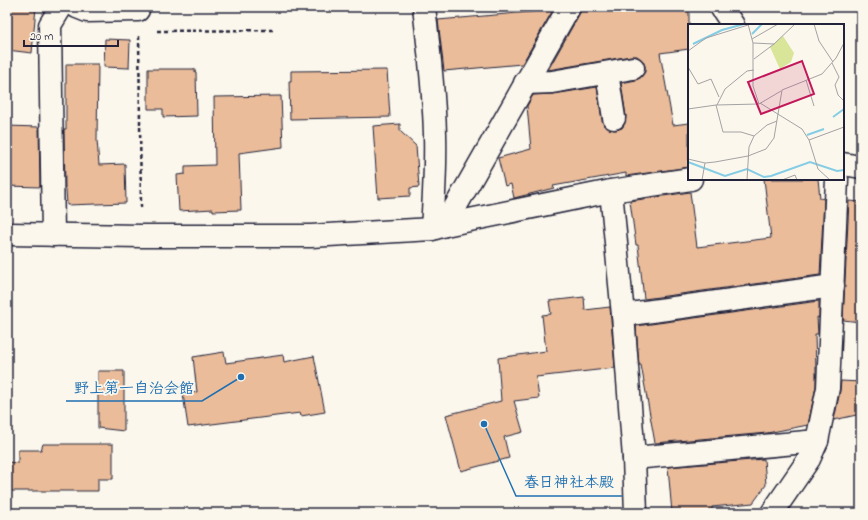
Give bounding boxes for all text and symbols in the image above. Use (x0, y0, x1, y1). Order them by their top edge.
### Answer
scale bar (24, 22, 118, 48)
inset map (688, 24, 844, 180)
text: 20 m (30, 28, 53, 46)
callout: 野上第一自治会館 (66, 374, 202, 401)
text: 野上第一自治会館 (74, 378, 194, 400)
callout: 春日神社本殿 (516, 469, 622, 496)
text: 春日神社本殿 (524, 472, 614, 494)

